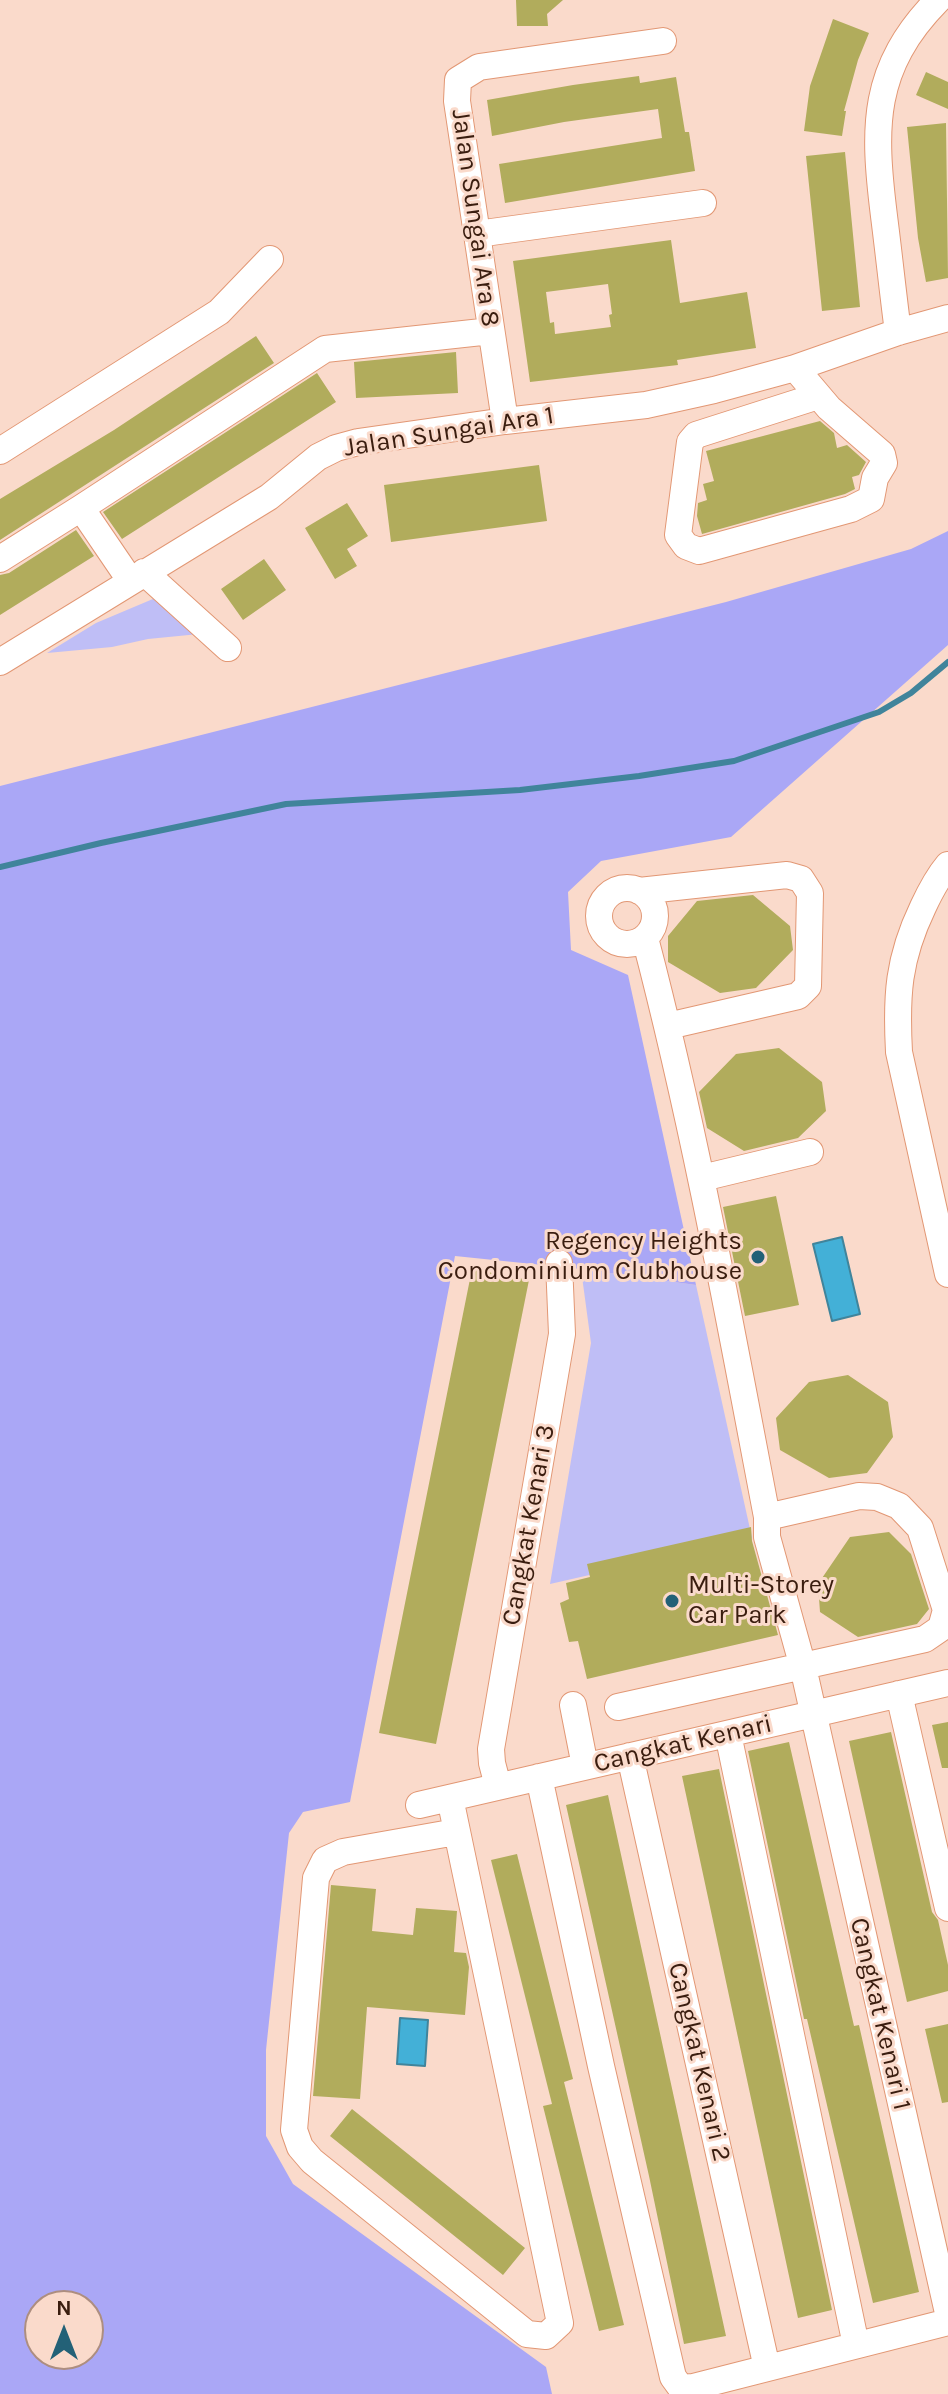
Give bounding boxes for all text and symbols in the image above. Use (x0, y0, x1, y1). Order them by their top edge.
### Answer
street label: Jalan Sungai Ara 8 (444, 107, 506, 329)
street label: Jalan Sungai Ara 1 (342, 400, 556, 464)
place label: Regency Heights Condominium Clubhouse (438, 1226, 742, 1288)
marker: Regency Heights Condominium Clubhouse (749, 1248, 767, 1266)
street label: Cangkat Kenari 3 (496, 1422, 562, 1628)
place label: Multi-Storey Car Park (688, 1570, 834, 1632)
marker: Multi-Storey Car Park (663, 1592, 681, 1610)
street label: Cangkat Kenari (591, 1708, 775, 1780)
street label: Cangkat Kenari 1 (843, 1915, 917, 2113)
street label: Cangkat Kenari 2 (661, 1960, 737, 2164)
north arrow (24, 2290, 104, 2370)
text: N (56, 2295, 72, 2321)

